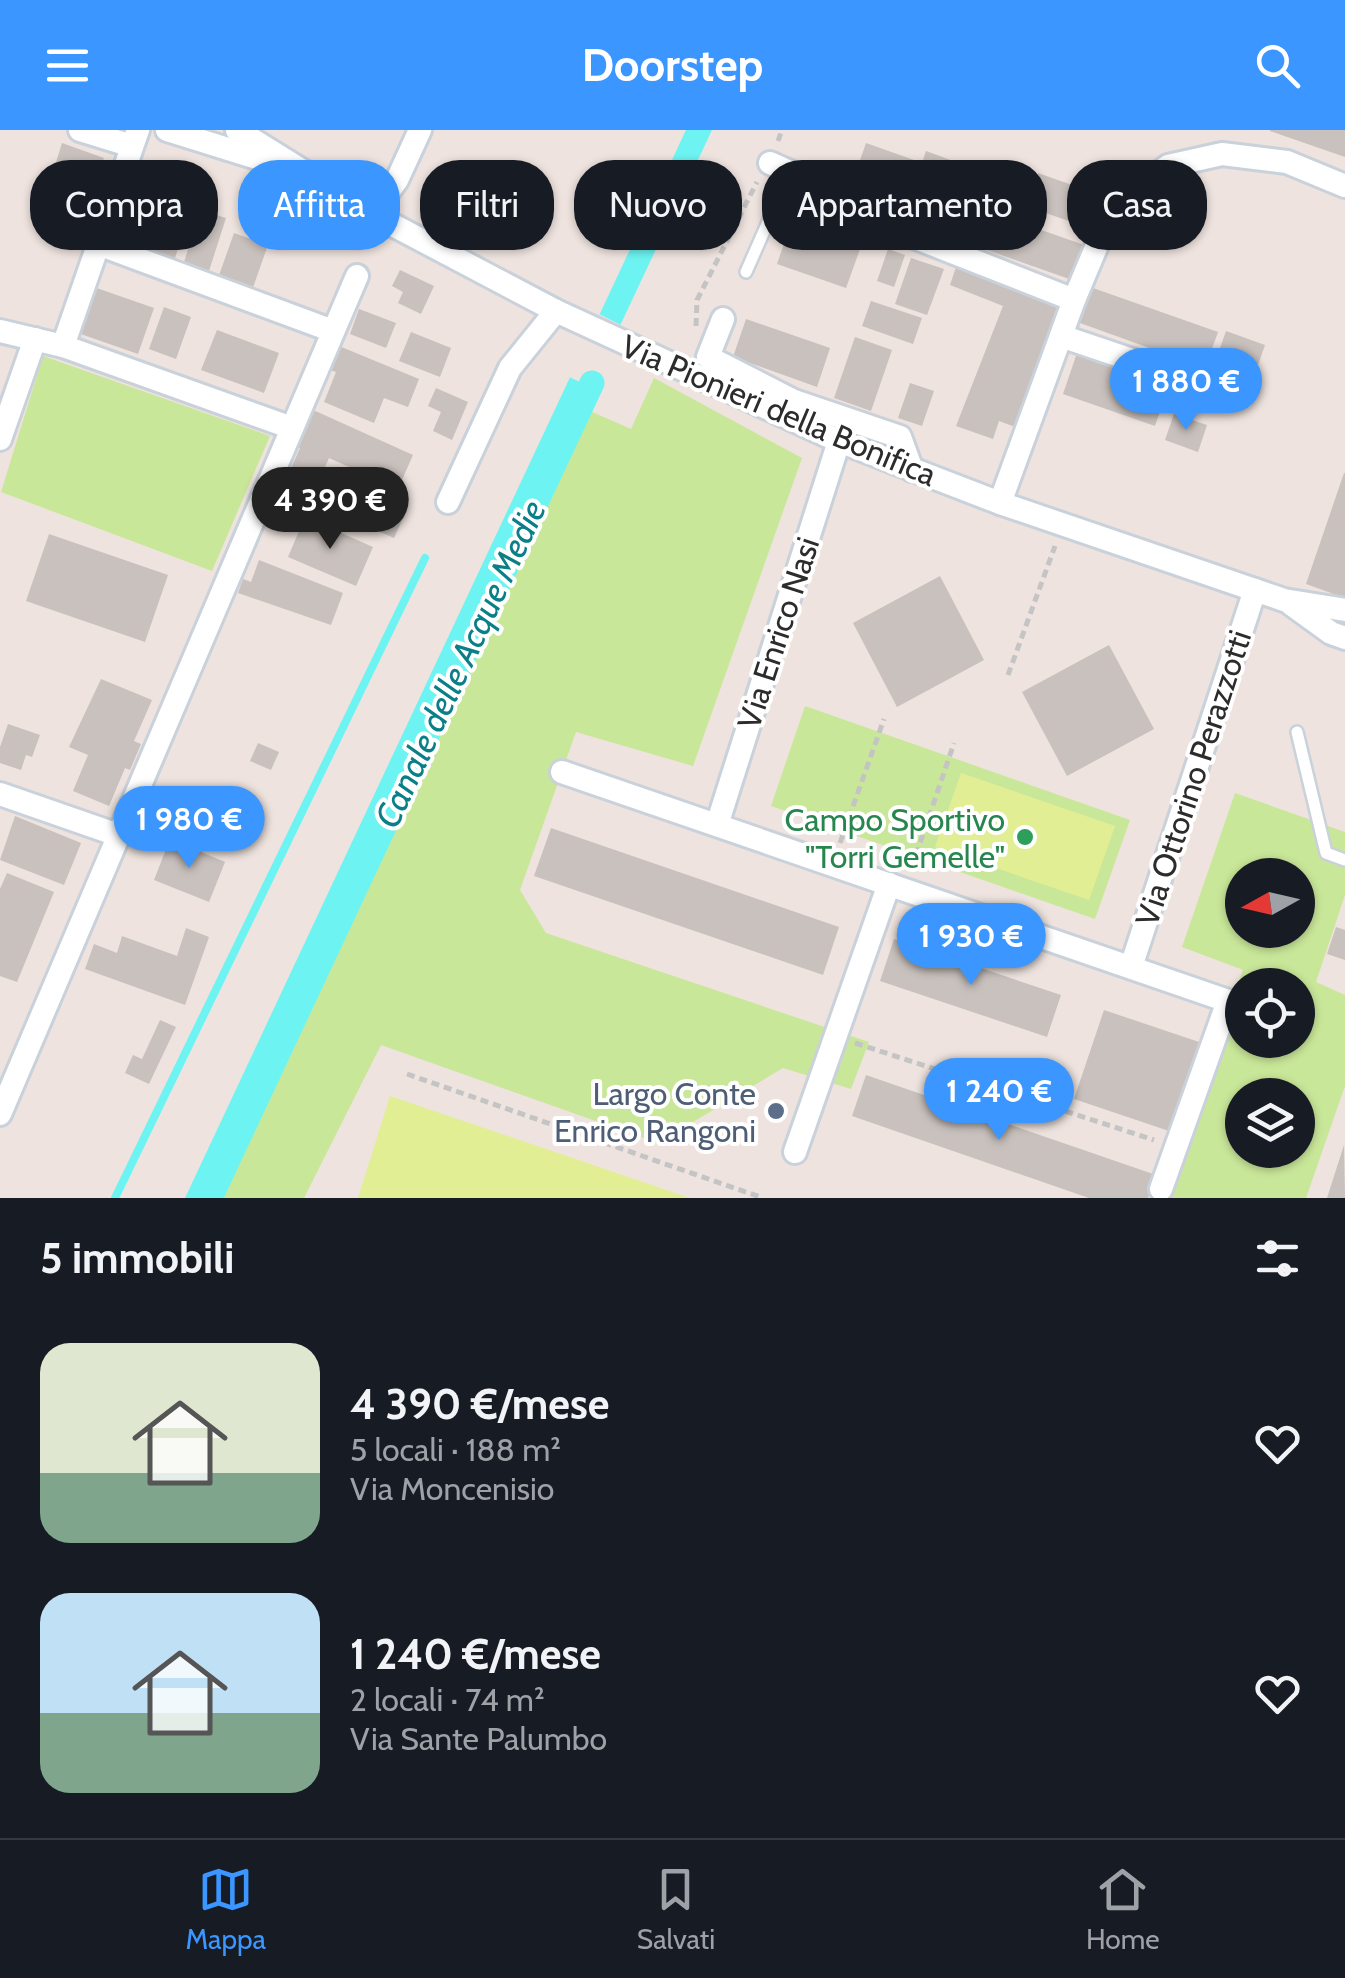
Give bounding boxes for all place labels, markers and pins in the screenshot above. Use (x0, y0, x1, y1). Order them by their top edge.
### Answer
pin: 1 880 € (1094, 348, 1278, 433)
pin: 4 390 € (238, 467, 422, 552)
pin: 1 980 € (97, 786, 281, 871)
place label: Campo Sportivo "Torri Gemelle" (785, 800, 1005, 876)
marker: Campo Sportivo "Torri Gemelle" (1014, 826, 1036, 848)
pin: 1 930 € (879, 903, 1063, 988)
pin: 1 240 € (907, 1058, 1091, 1143)
place label: Largo Conte Enrico Rangoni (554, 1074, 756, 1150)
marker: Largo Conte Enrico Rangoni (765, 1100, 787, 1122)

